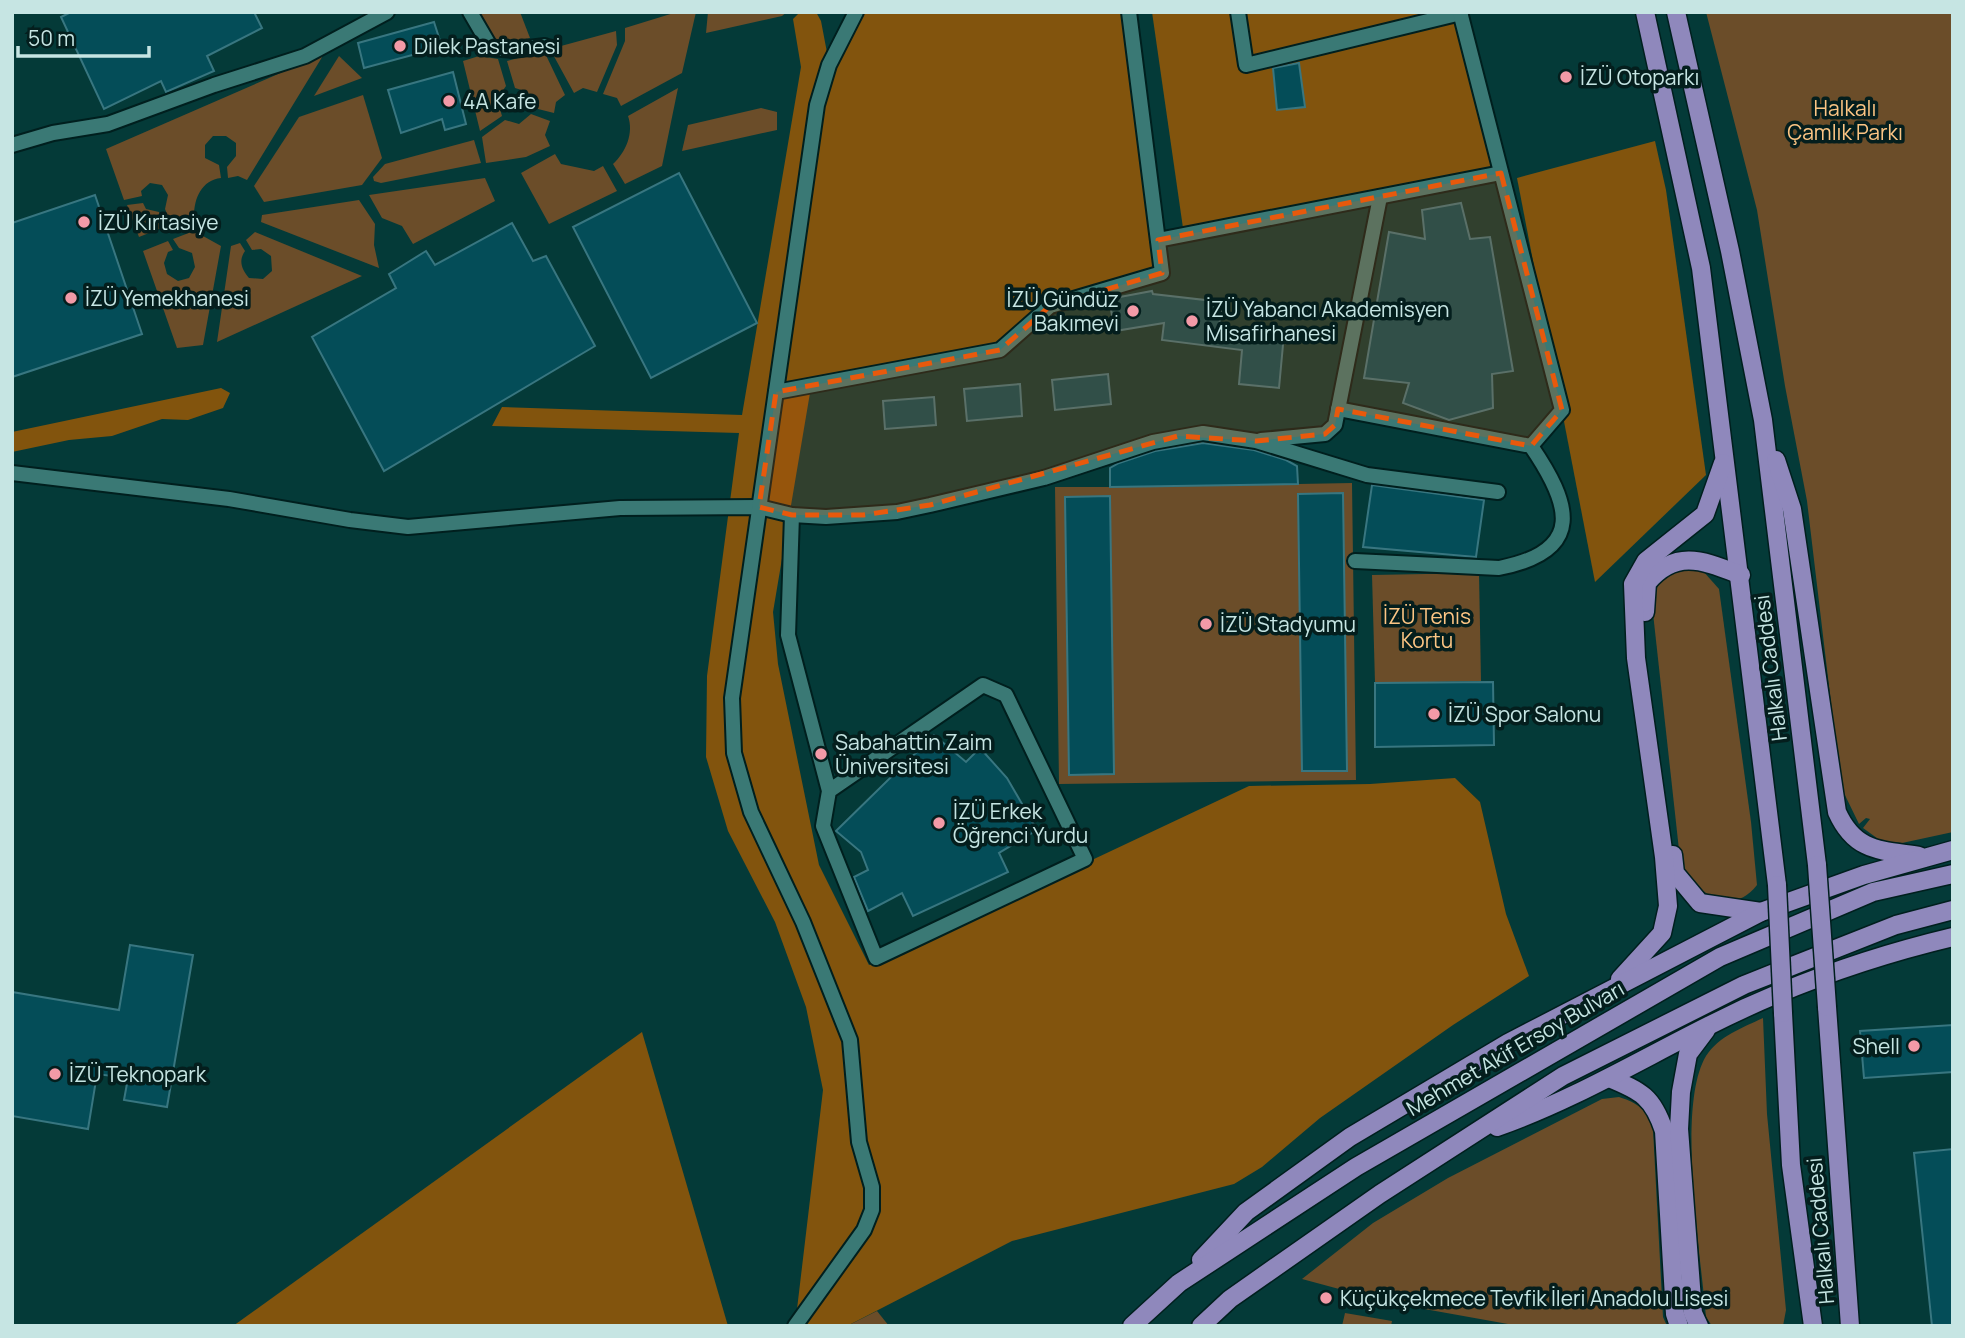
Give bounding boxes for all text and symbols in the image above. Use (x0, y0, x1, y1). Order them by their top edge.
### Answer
scale bar (18, 14, 149, 58)
text: 50 m (28, 24, 75, 52)
place label: Dilek Pastanesi (414, 32, 560, 60)
marker: Dilek Pastanesi (392, 38, 408, 54)
place label: İZÜ Otoparkı (1580, 63, 1699, 91)
marker: İZÜ Otoparkı (1558, 69, 1574, 85)
place label: 4A Kafe (463, 87, 537, 115)
marker: 4A Kafe (441, 93, 457, 109)
park label: Halkalı Çamlık Parkı (1787, 94, 1903, 146)
place label: İZÜ Kırtasiye (98, 208, 219, 236)
marker: İZÜ Kırtasiye (76, 214, 92, 230)
place label: İZÜ Yemekhanesi (85, 284, 249, 312)
place label: İZÜ Gündüz Bakımevi (1007, 285, 1119, 337)
marker: İZÜ Yemekhanesi (63, 290, 79, 306)
place label: İZÜ Yabancı Akademisyen Misafirhanesi (1206, 295, 1450, 347)
marker: İZÜ Gündüz Bakımevi (1125, 303, 1141, 319)
marker: İZÜ Yabancı Akademisyen Misafirhanesi (1184, 313, 1200, 329)
street label: Halkalı Caddesi (1747, 593, 1793, 743)
park label: İZÜ Tenis Kortu (1383, 602, 1471, 654)
place label: İZÜ Stadyumu (1220, 610, 1356, 638)
marker: İZÜ Stadyumu (1198, 616, 1214, 632)
place label: İZÜ Spor Salonu (1448, 700, 1601, 728)
marker: İZÜ Spor Salonu (1426, 706, 1442, 722)
place label: Sabahattin Zaim Üniversitesi (835, 728, 992, 780)
marker: Sabahattin Zaim Üniversitesi (813, 746, 829, 762)
place label: İZÜ Erkek Öğrenci Yurdu (953, 797, 1088, 849)
marker: İZÜ Erkek Öğrenci Yurdu (931, 815, 947, 831)
street label: Mehmet Akif Ersoy Bulvarı (1401, 974, 1629, 1122)
place label: Shell (1852, 1032, 1900, 1060)
marker: Shell (1906, 1038, 1922, 1054)
place label: İZÜ Teknopark (69, 1060, 207, 1088)
marker: İZÜ Teknopark (47, 1066, 63, 1082)
street label: Halkalı Caddesi (1800, 1157, 1840, 1305)
place label: Küçükçekmece Tevfik İleri Anadolu Lisesi (1340, 1284, 1728, 1312)
marker: Küçükçekmece Tevfik İleri Anadolu Lisesi (1318, 1290, 1334, 1306)

